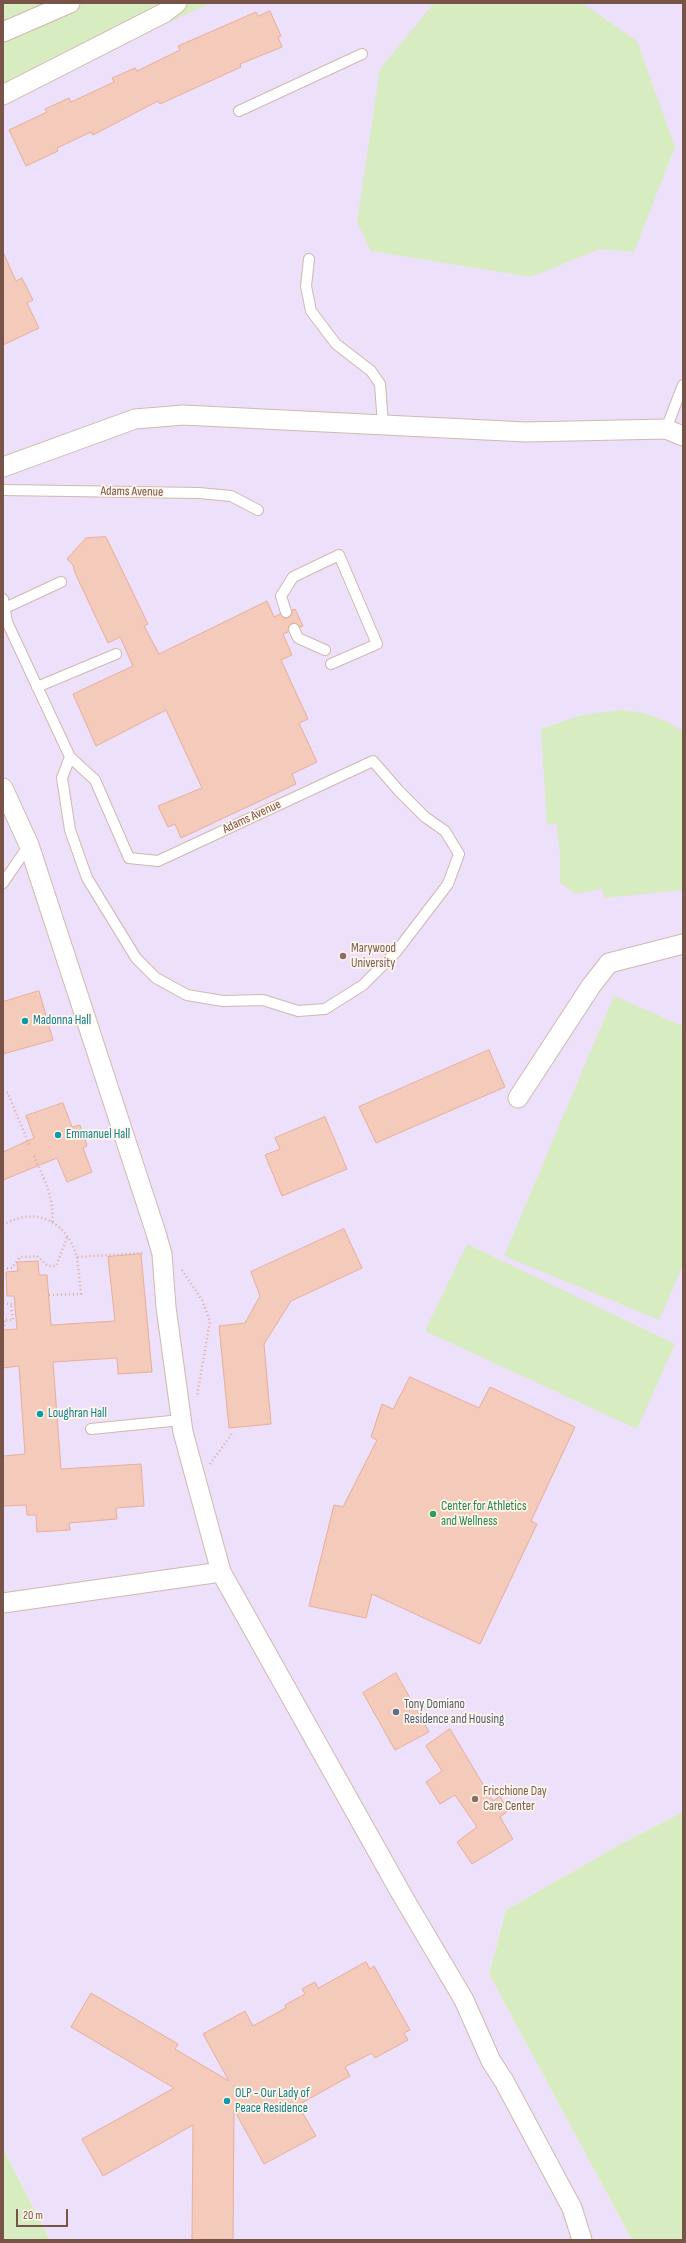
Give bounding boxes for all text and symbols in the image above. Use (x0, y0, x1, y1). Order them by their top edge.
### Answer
street label: Adams Avenue (101, 484, 163, 500)
street label: Adams Avenue (220, 797, 284, 837)
place label: Marywood University (351, 941, 396, 972)
marker: Marywood University (338, 951, 348, 961)
place label: Madonna Hall (33, 1013, 91, 1029)
marker: Madonna Hall (20, 1016, 30, 1026)
place label: Emmanuel Hall (66, 1127, 130, 1143)
marker: Emmanuel Hall (53, 1130, 63, 1140)
place label: Loughran Hall (48, 1406, 107, 1422)
marker: Loughran Hall (35, 1409, 45, 1419)
place label: Center for Athletics and Wellness (441, 1499, 527, 1530)
marker: Center for Athletics and Wellness (428, 1509, 438, 1519)
place label: Tony Domiano Residence and Housing (404, 1697, 504, 1728)
marker: Tony Domiano Residence and Housing (391, 1707, 401, 1717)
place label: Fricchione Day Care Center (483, 1784, 547, 1815)
marker: Fricchione Day Care Center (470, 1794, 480, 1804)
place label: OLP - Our Lady of Peace Residence (235, 2086, 310, 2117)
marker: OLP - Our Lady of Peace Residence (222, 2096, 232, 2106)
scale bar (18, 2201, 70, 2227)
text: 20 m (23, 2208, 43, 2223)

